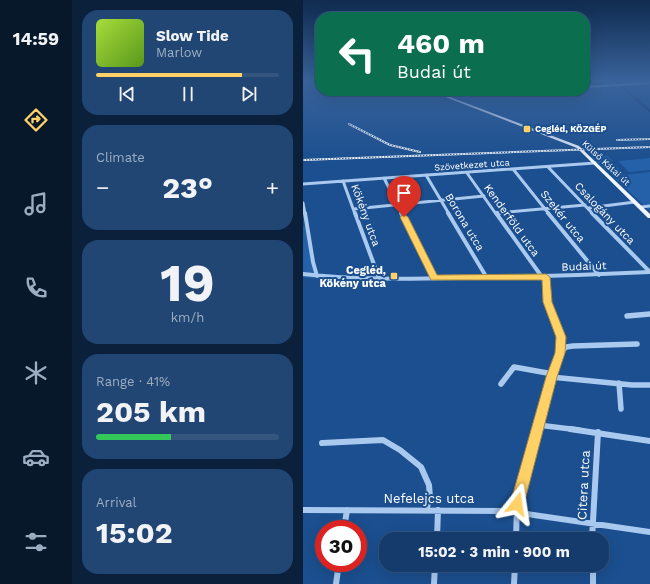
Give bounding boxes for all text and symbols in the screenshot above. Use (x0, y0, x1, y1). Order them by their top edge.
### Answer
text: Slow Tide (156, 27, 229, 45)
text: 460 m (397, 27, 485, 60)
text: 14:59 (13, 28, 59, 49)
icon: left (331, 28, 383, 80)
text: Marlow (156, 45, 202, 60)
text: Budai út (397, 61, 471, 82)
icon: previous (116, 83, 138, 105)
icon: pause (177, 83, 199, 105)
icon: next (238, 83, 260, 105)
icon: directions (22, 106, 50, 134)
place label: Cegléd, KÖZGÉP (535, 123, 607, 134)
marker: Cegléd, KÖZGÉP (522, 124, 532, 134)
street label: Külső Kátai út (580, 138, 632, 188)
text: Climate (96, 150, 145, 165)
street label: Szövetkezet utca (434, 157, 510, 173)
text: 23° (162, 170, 213, 205)
text: − (96, 175, 109, 200)
text: + (266, 175, 279, 200)
pin (387, 176, 421, 217)
street label: Csalogány utca (572, 180, 638, 247)
street label: Kökény utca (348, 182, 383, 248)
icon: arrive (393, 182, 415, 204)
street label: Kenderföld utca (481, 182, 542, 259)
street label: Szekér utca (538, 188, 588, 245)
icon: music (22, 190, 50, 218)
street label: Borona utca (442, 191, 487, 253)
text: 19 (160, 253, 215, 314)
street label: Budai út (561, 259, 607, 274)
place label: Cegléd, Kökény utca (319, 264, 387, 290)
marker: Cegléd, Kökény utca (389, 271, 399, 281)
icon: phone (22, 274, 50, 302)
text: km/h (171, 310, 204, 325)
icon: climate (22, 359, 50, 387)
text: Range · 41% (96, 374, 170, 389)
text: 205 km (96, 394, 206, 429)
icon: car (22, 443, 50, 471)
street label: Citera utca (574, 449, 593, 520)
position arrow (496, 483, 538, 525)
street label: Nefelejcs utca (384, 491, 475, 506)
text: Arrival (96, 495, 137, 510)
text: 15:02 (96, 515, 173, 550)
speed limit sign: 30 (315, 520, 367, 572)
icon: filters (22, 528, 50, 556)
text: 15:02 · 3 min · 900 m (418, 543, 570, 561)

